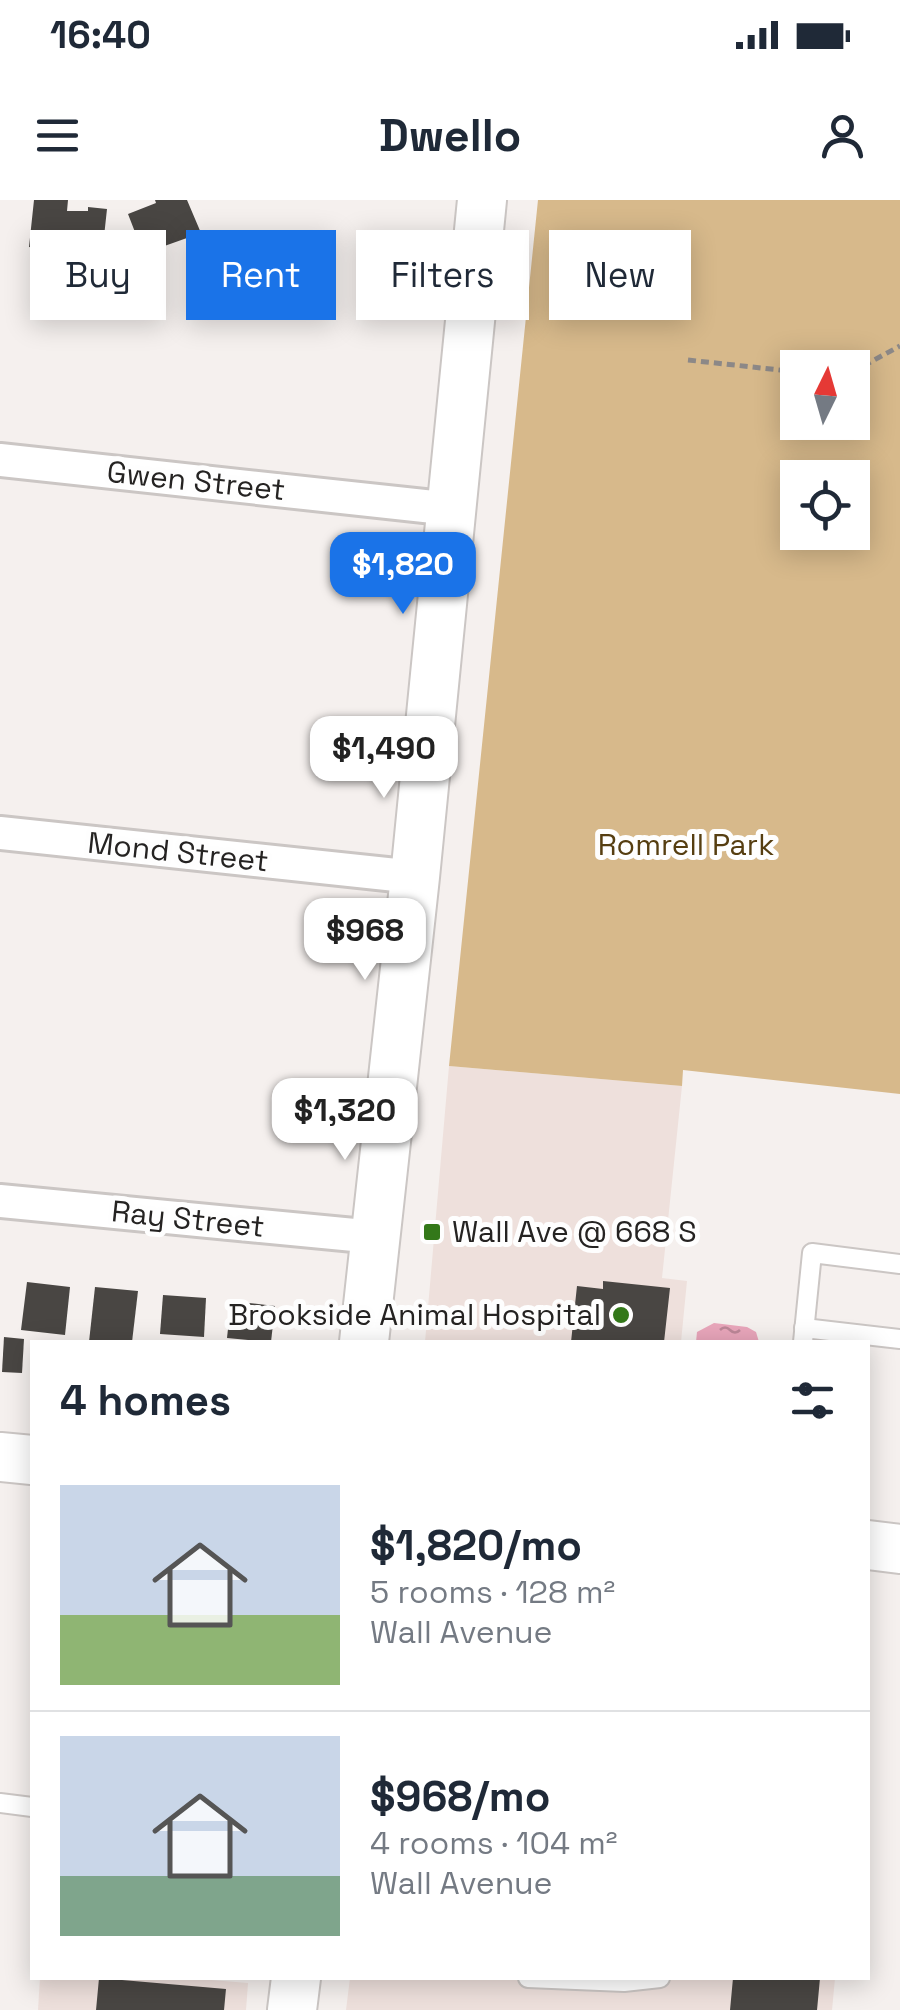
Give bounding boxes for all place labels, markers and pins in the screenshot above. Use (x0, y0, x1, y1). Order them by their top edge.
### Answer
pin: $1,820 (322, 532, 484, 617)
pin: $1,490 (303, 716, 465, 801)
pin: $968 (306, 898, 424, 983)
pin: $1,320 (264, 1078, 426, 1163)
place label: Wall Ave @ 668 S (452, 1212, 697, 1251)
marker: Wall Ave @ 668 S (421, 1221, 443, 1243)
place label: Brookside Animal Hospital (228, 1295, 601, 1334)
marker: Brookside Animal Hospital (610, 1304, 632, 1326)

